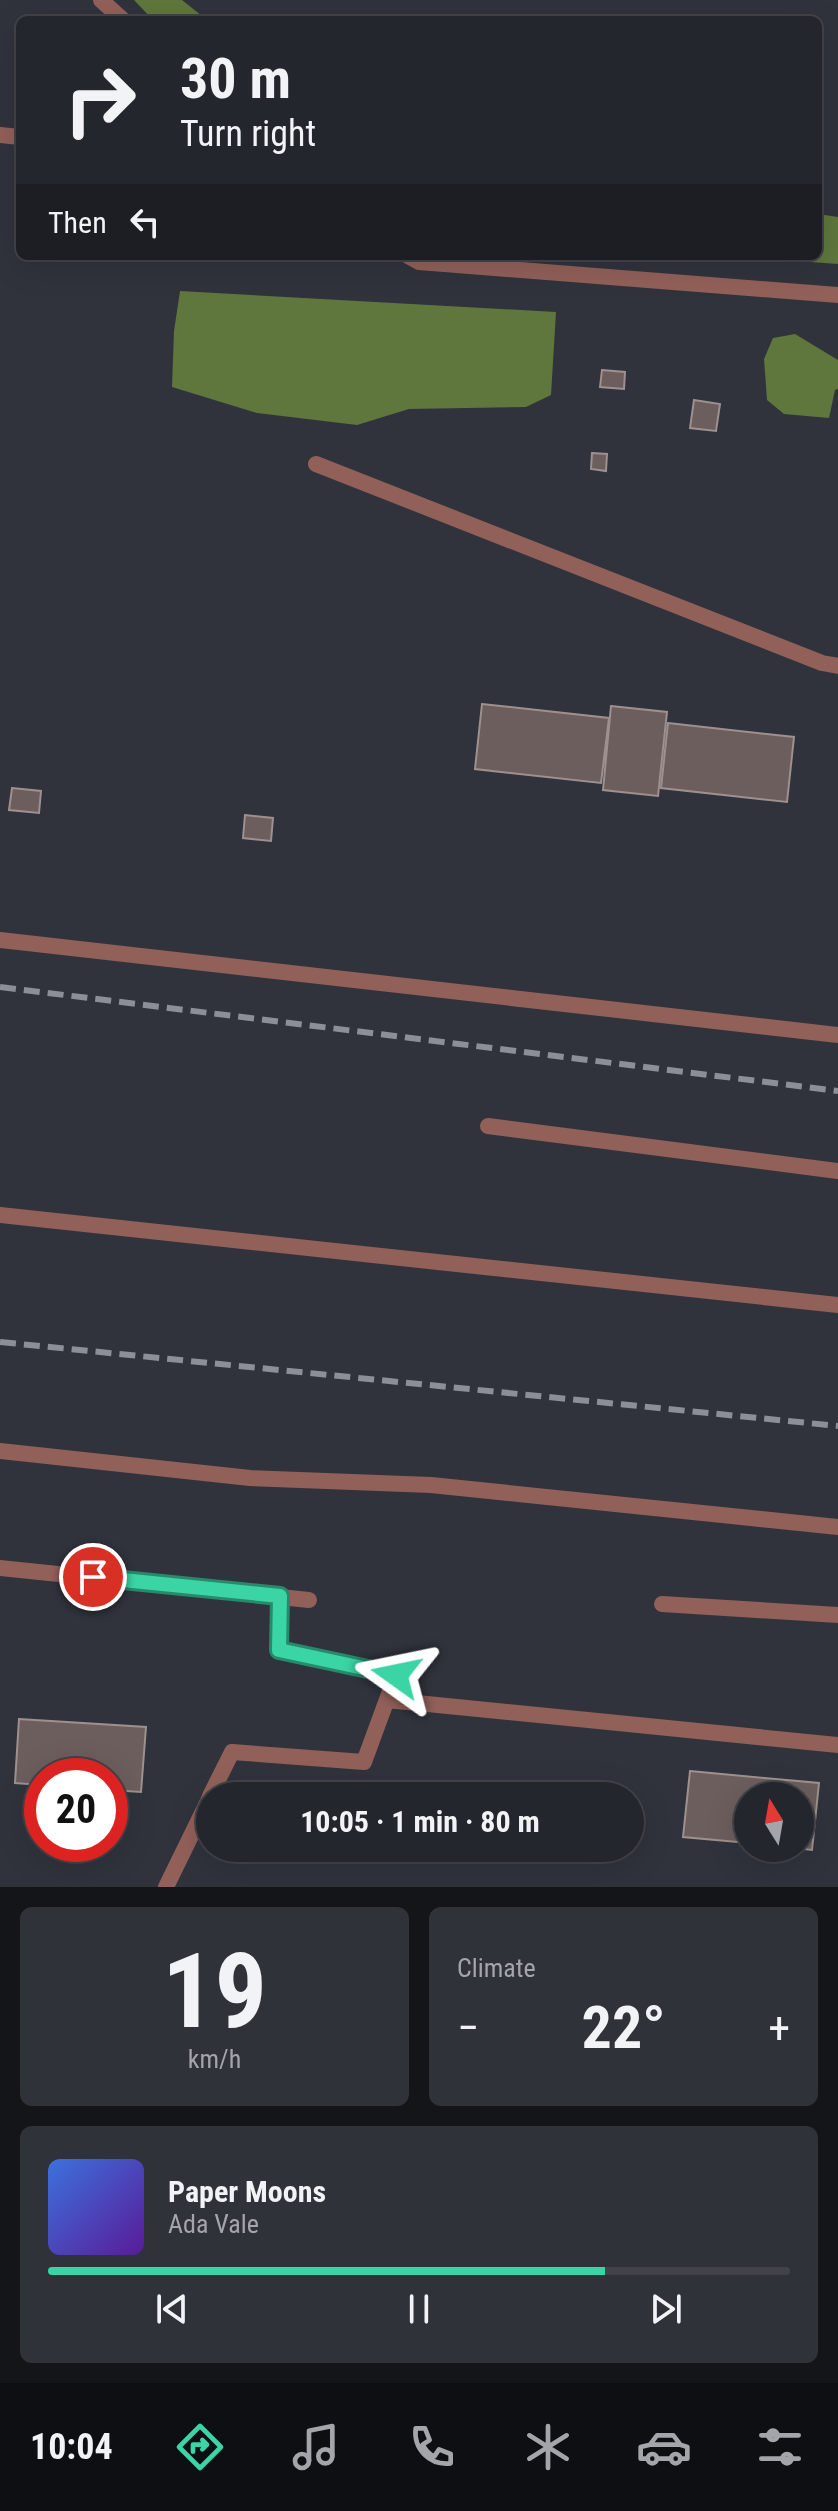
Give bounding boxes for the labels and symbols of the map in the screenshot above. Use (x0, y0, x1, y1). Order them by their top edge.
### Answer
pin (59, 1543, 127, 1611)
position arrow (354, 1633, 438, 1717)
speed limit sign: 20 (24, 1758, 128, 1862)
north arrow (734, 1782, 814, 1862)

